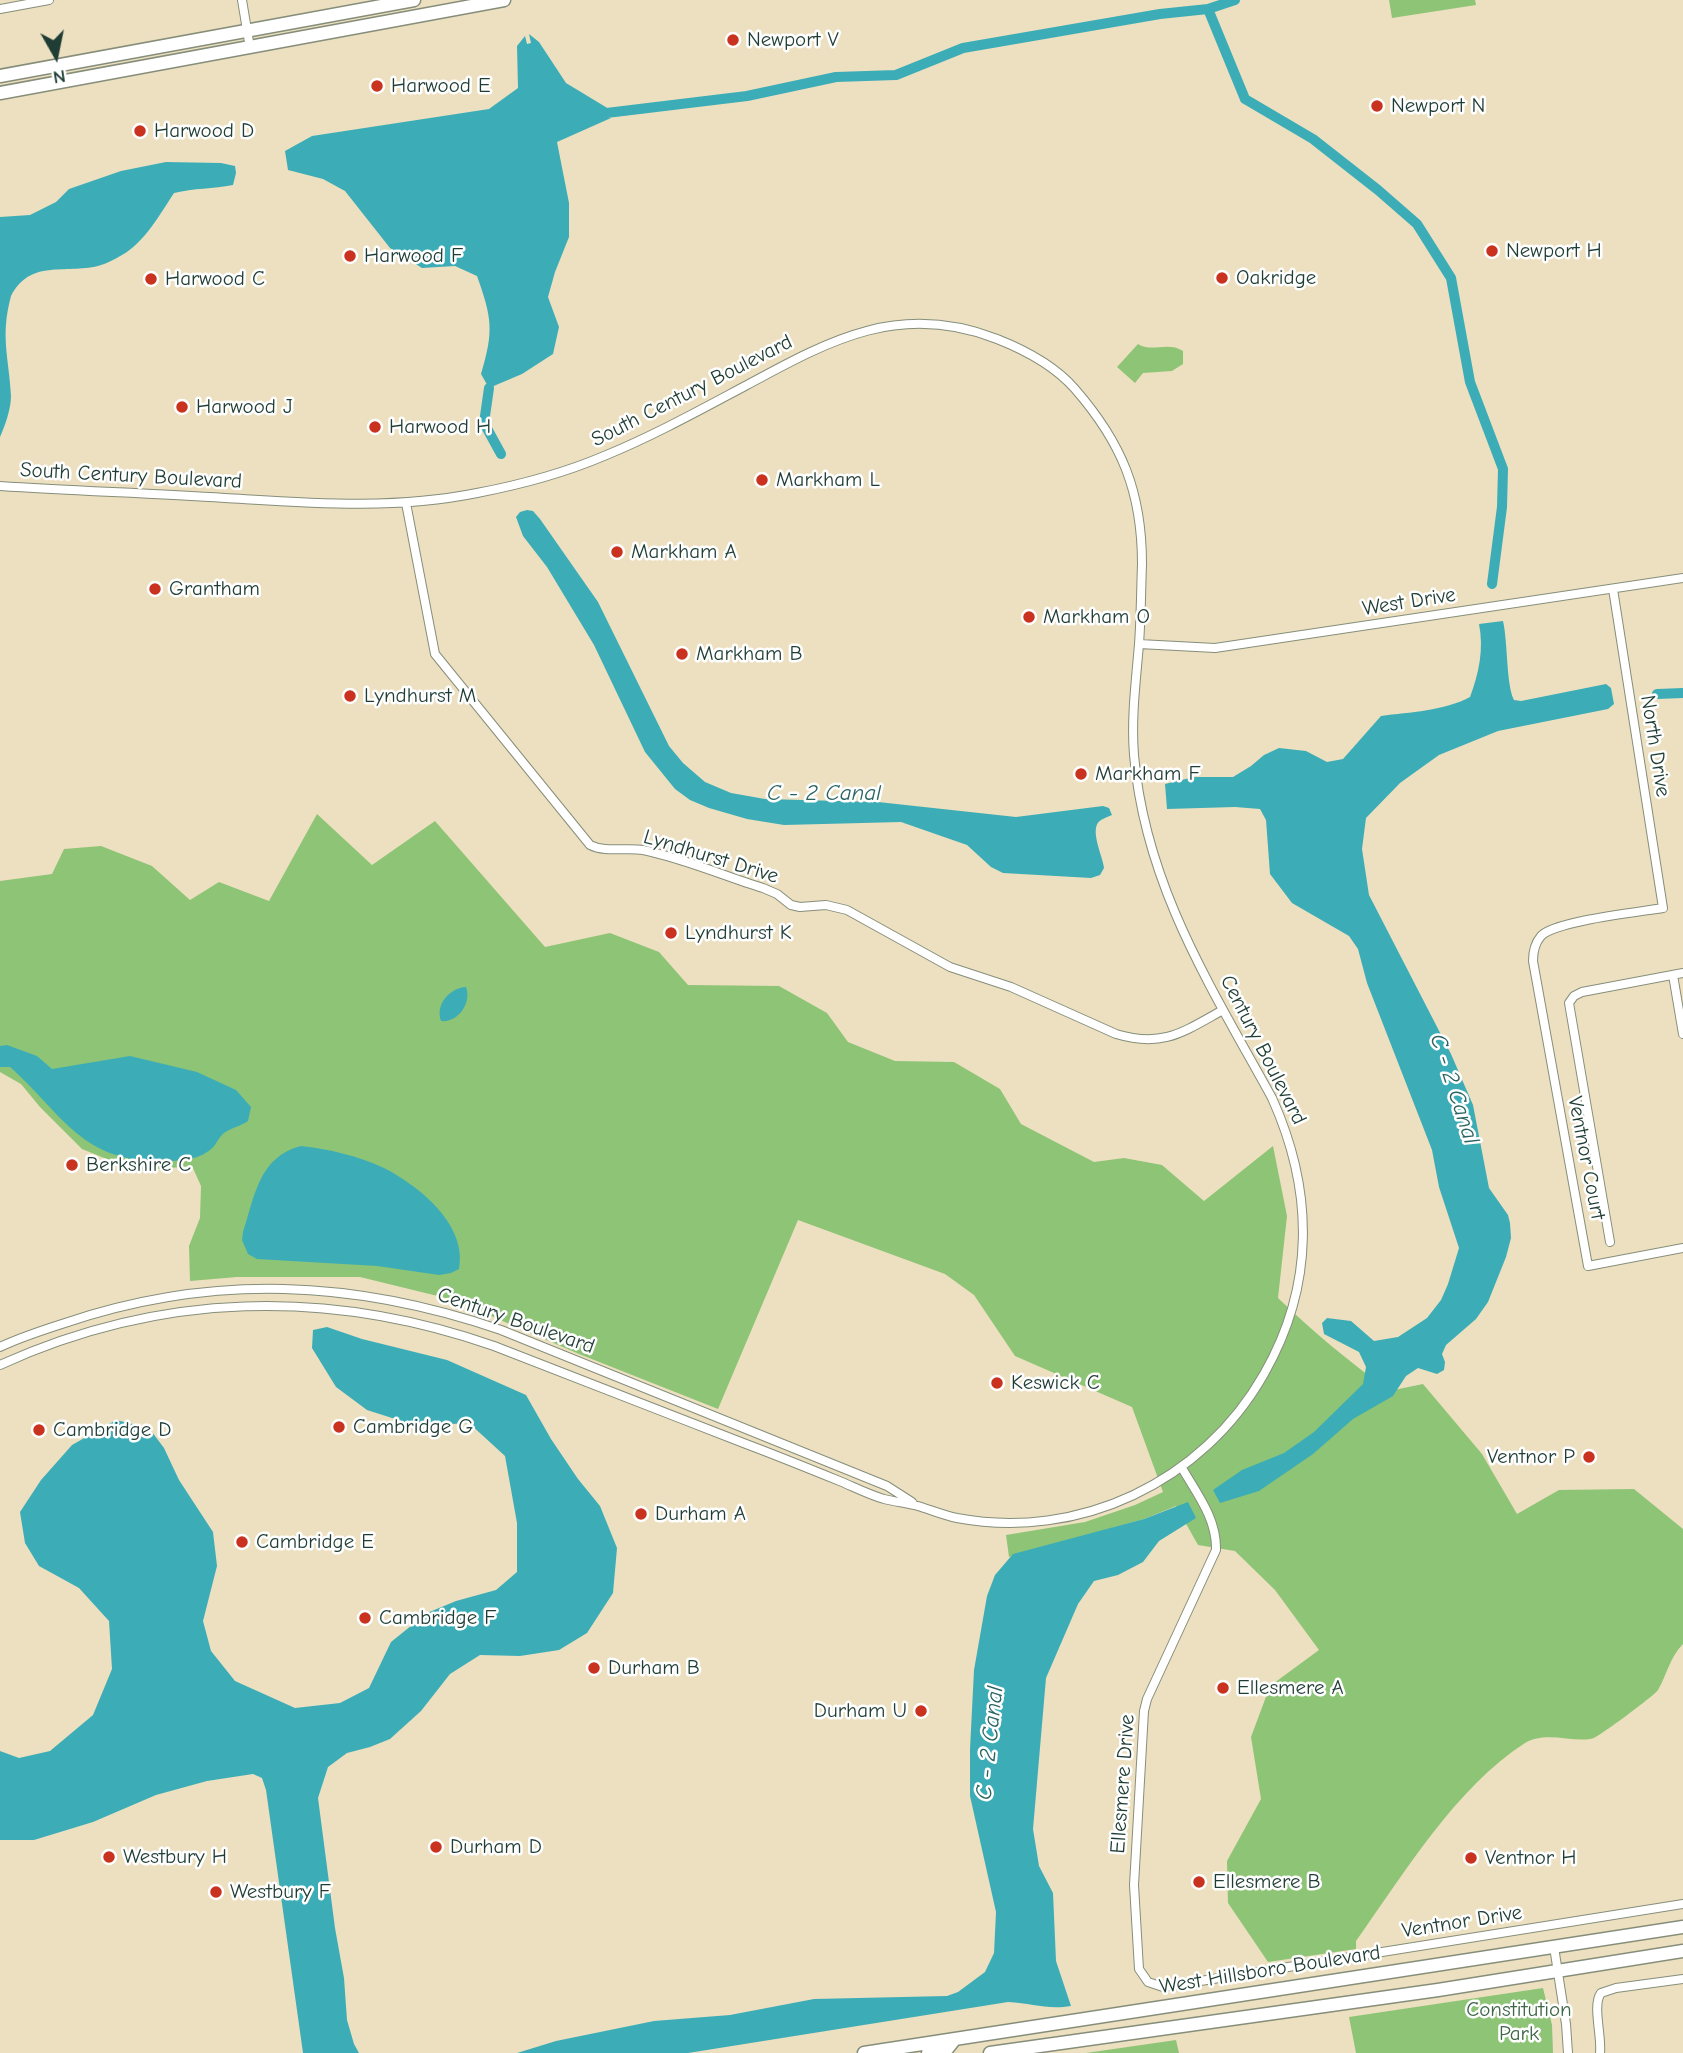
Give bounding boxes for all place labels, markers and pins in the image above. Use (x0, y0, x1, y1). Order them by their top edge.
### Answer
place label: Newport V (747, 27, 839, 53)
marker: Newport V (725, 32, 741, 48)
place label: Harwood E (391, 73, 491, 99)
marker: Harwood E (369, 78, 385, 94)
place label: Newport N (1391, 93, 1485, 119)
marker: Newport N (1369, 98, 1385, 114)
place label: Harwood D (154, 118, 254, 144)
marker: Harwood D (132, 123, 148, 139)
place label: Newport H (1506, 238, 1602, 264)
place label: Harwood F (364, 243, 463, 269)
marker: Newport H (1484, 243, 1500, 259)
marker: Harwood F (342, 248, 358, 264)
place label: Oakridge (1236, 265, 1316, 291)
place label: Harwood C (165, 266, 265, 292)
marker: Oakridge (1214, 270, 1230, 286)
marker: Harwood C (143, 271, 159, 287)
place label: Harwood J (196, 394, 292, 420)
marker: Harwood J (174, 399, 190, 415)
place label: Harwood H (389, 414, 491, 440)
marker: Harwood H (367, 419, 383, 435)
place label: Markham L (776, 467, 880, 493)
marker: Markham L (754, 472, 770, 488)
place label: Markham A (631, 539, 737, 565)
marker: Markham A (609, 544, 625, 560)
place label: Grantham (169, 576, 260, 602)
marker: Grantham (147, 581, 163, 597)
place label: Markham O (1043, 604, 1150, 630)
marker: Markham O (1021, 609, 1037, 625)
place label: Markham B (696, 641, 802, 667)
marker: Markham B (674, 646, 690, 662)
place label: Lyndhurst M (364, 683, 476, 709)
marker: Lyndhurst M (342, 688, 358, 704)
place label: Markham F (1095, 761, 1201, 787)
marker: Markham F (1073, 766, 1089, 782)
place label: Lyndhurst K (685, 920, 791, 946)
marker: Lyndhurst K (663, 925, 679, 941)
place label: Berkshire C (86, 1152, 191, 1178)
marker: Berkshire C (64, 1157, 80, 1173)
place label: Keswick C (1011, 1370, 1100, 1396)
marker: Keswick C (989, 1375, 1005, 1391)
place label: Cambridge G (353, 1414, 473, 1440)
place label: Cambridge D (53, 1417, 171, 1443)
marker: Cambridge G (331, 1419, 347, 1435)
marker: Cambridge D (31, 1422, 47, 1438)
place label: Ventnor P (1487, 1444, 1575, 1470)
marker: Ventnor P (1581, 1449, 1597, 1465)
place label: Durham A (655, 1501, 746, 1527)
marker: Durham A (633, 1506, 649, 1522)
place label: Cambridge E (256, 1529, 374, 1555)
marker: Cambridge E (234, 1534, 250, 1550)
place label: Cambridge F (379, 1605, 496, 1631)
marker: Cambridge F (357, 1610, 373, 1626)
place label: Durham B (608, 1655, 700, 1681)
marker: Durham B (586, 1660, 602, 1676)
place label: Ellesmere A (1237, 1675, 1344, 1701)
marker: Ellesmere A (1215, 1680, 1231, 1696)
place label: Durham U (814, 1698, 907, 1724)
marker: Durham U (913, 1703, 929, 1719)
place label: Durham D (450, 1834, 542, 1860)
marker: Durham D (428, 1839, 444, 1855)
place label: Westbury H (123, 1844, 227, 1870)
place label: Ventnor H (1485, 1845, 1576, 1871)
marker: Westbury H (101, 1849, 117, 1865)
marker: Ventnor H (1463, 1850, 1479, 1866)
place label: Ellesmere B (1213, 1869, 1320, 1895)
marker: Ellesmere B (1191, 1874, 1207, 1890)
place label: Westbury F (230, 1879, 331, 1905)
marker: Westbury F (208, 1884, 224, 1900)

